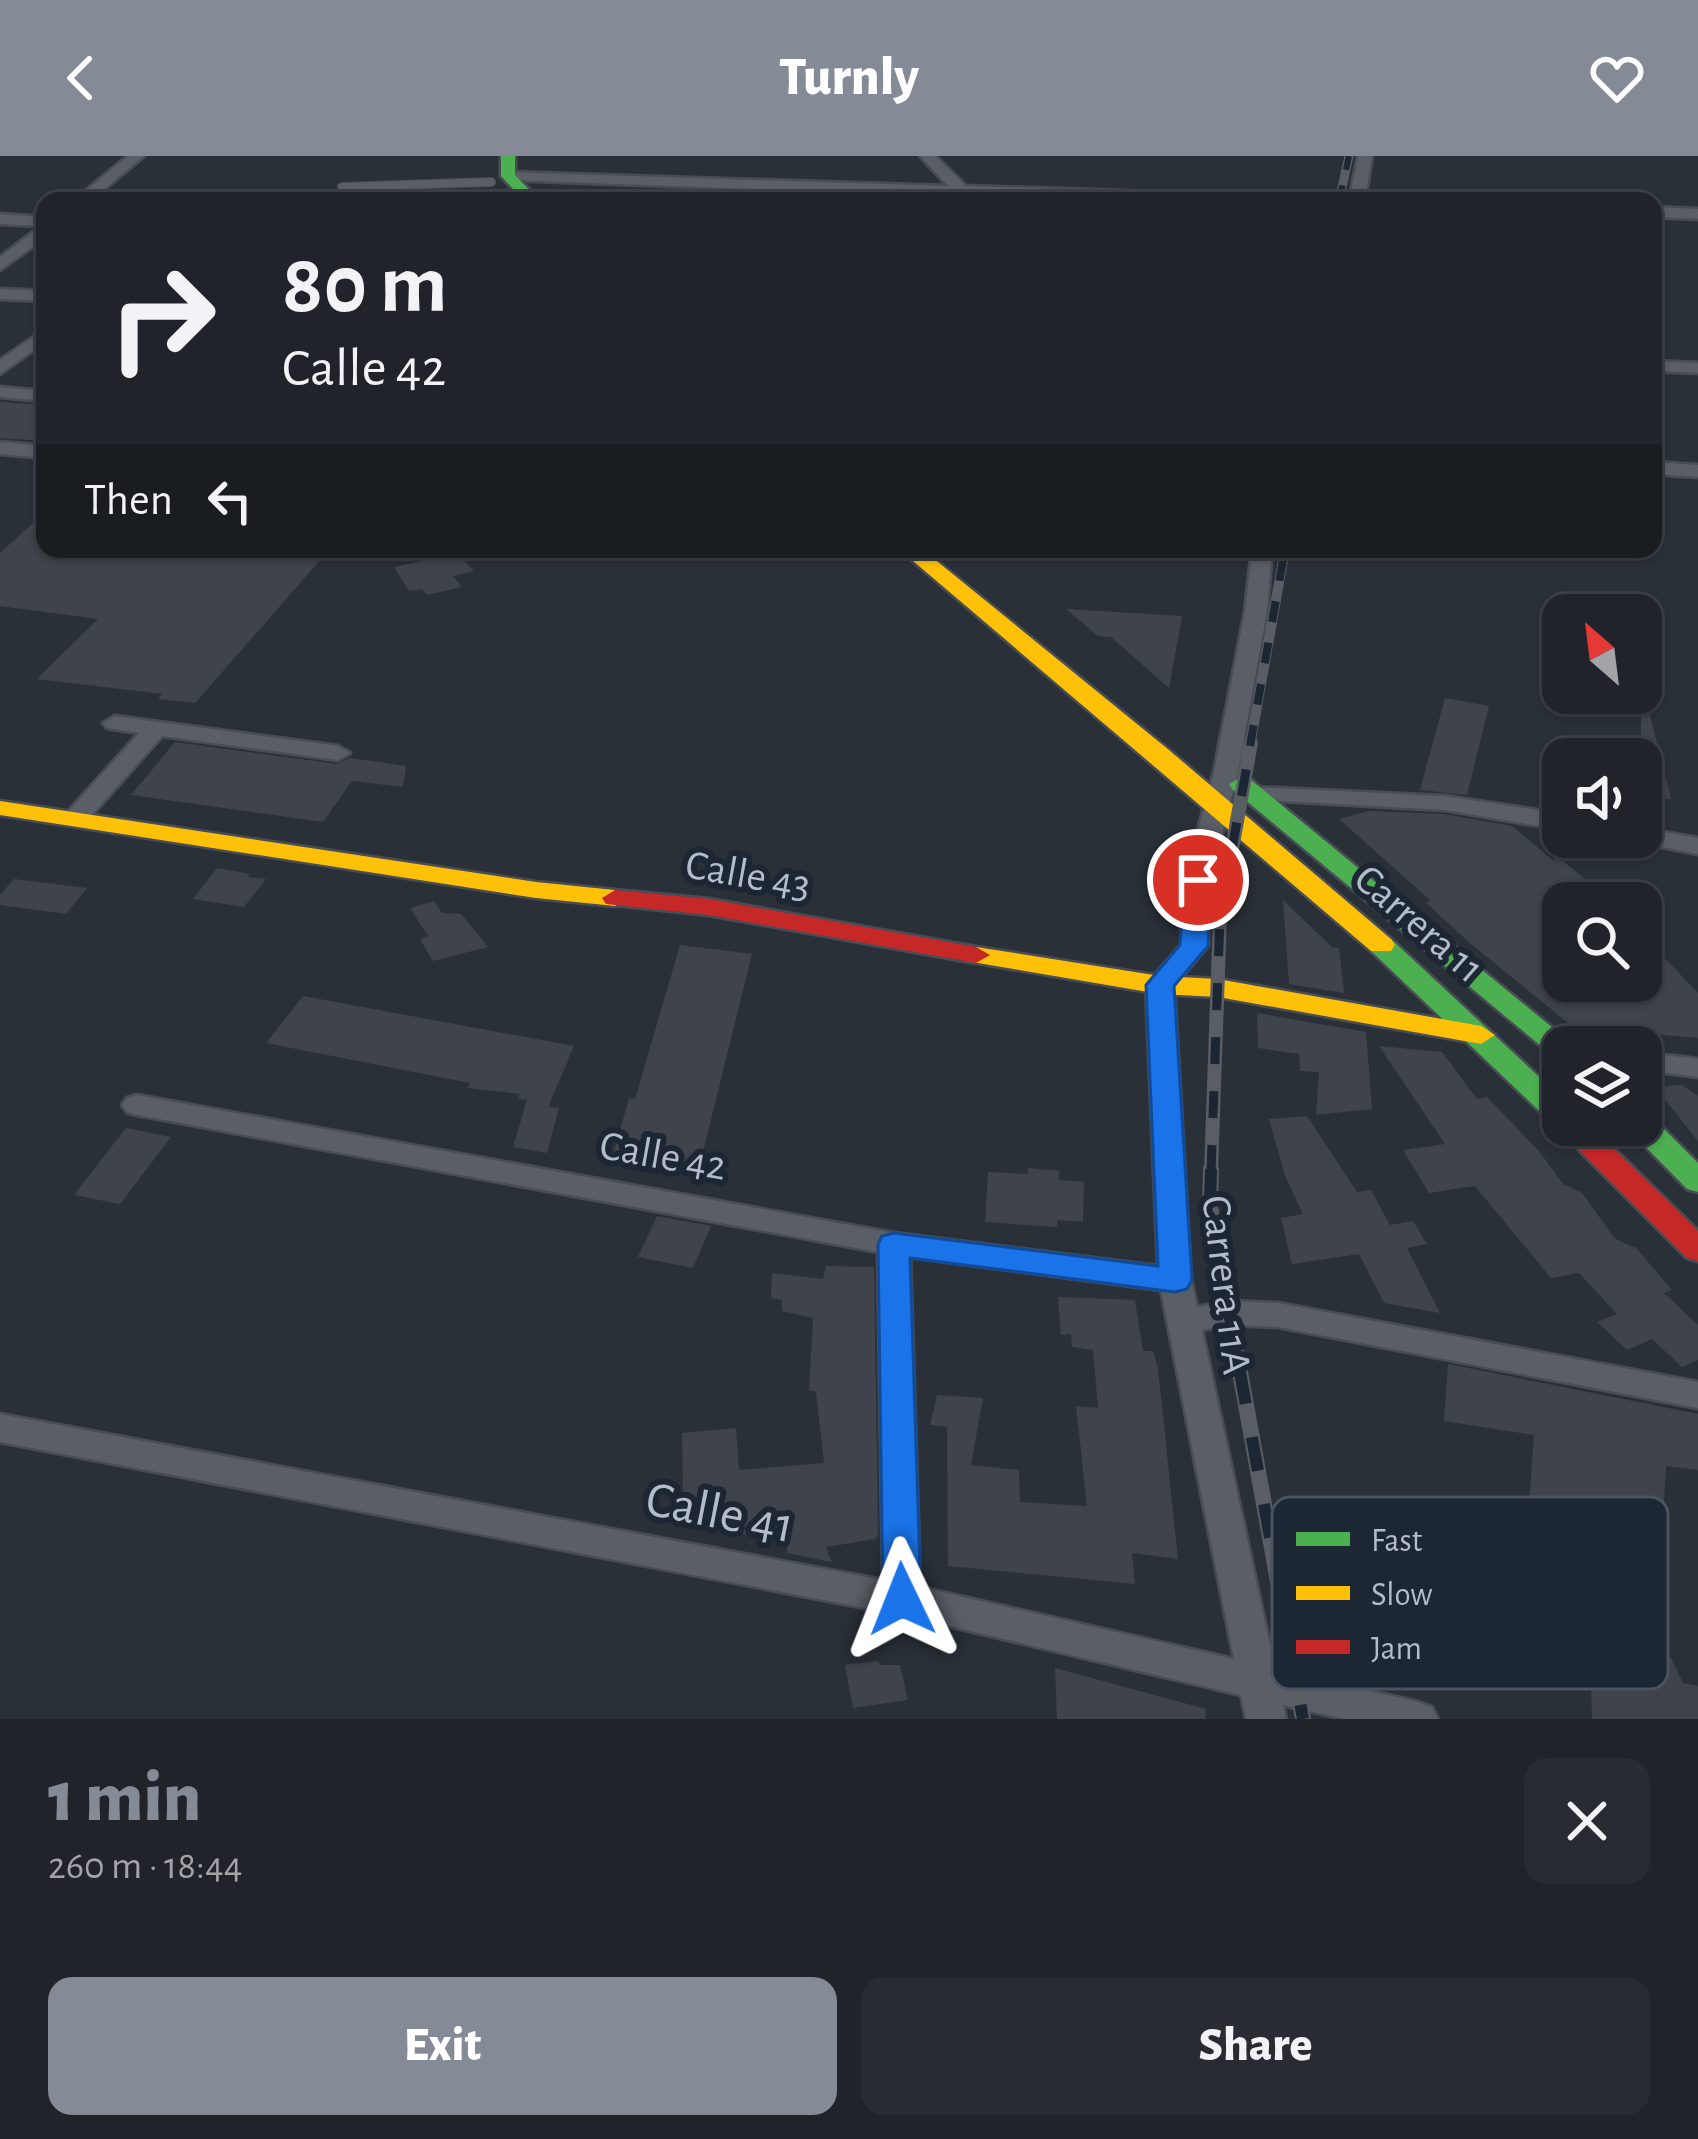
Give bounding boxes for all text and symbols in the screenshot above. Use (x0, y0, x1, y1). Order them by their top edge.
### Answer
icon: back (48, 45, 114, 111)
icon: heart (1584, 45, 1650, 111)
text: Turnly (779, 51, 919, 105)
icon: right (84, 240, 240, 396)
text: 80 m (282, 244, 448, 328)
text: Calle 42 (282, 342, 446, 396)
icon: left (197, 468, 263, 534)
text: Then (84, 478, 173, 523)
north arrow (1542, 594, 1662, 714)
map controls (1542, 594, 1662, 1146)
button: sound (1542, 738, 1662, 858)
pin (1147, 829, 1249, 931)
street label: Calle 43 (682, 843, 814, 907)
icon: arrive (1165, 847, 1231, 913)
street label: Carrera 11 (1346, 857, 1492, 991)
button: search (1542, 882, 1662, 1002)
button: layers (1542, 1026, 1662, 1146)
street label: Calle 42 (597, 1124, 729, 1188)
street label: Carrera 11A (1194, 1193, 1258, 1377)
street label: Calle 41 (642, 1474, 798, 1552)
legend (1272, 1497, 1668, 1689)
text: Fast (1371, 1525, 1423, 1558)
position arrow (839, 1536, 965, 1662)
text: Slow (1371, 1579, 1432, 1612)
text: Jam (1371, 1633, 1422, 1666)
button: close (1524, 1758, 1650, 1884)
text: 1 min (48, 1762, 201, 1834)
text: 260 m · 18:44 (48, 1847, 242, 1886)
button: Exit (48, 1977, 837, 2115)
button: Share (861, 1977, 1650, 2115)

